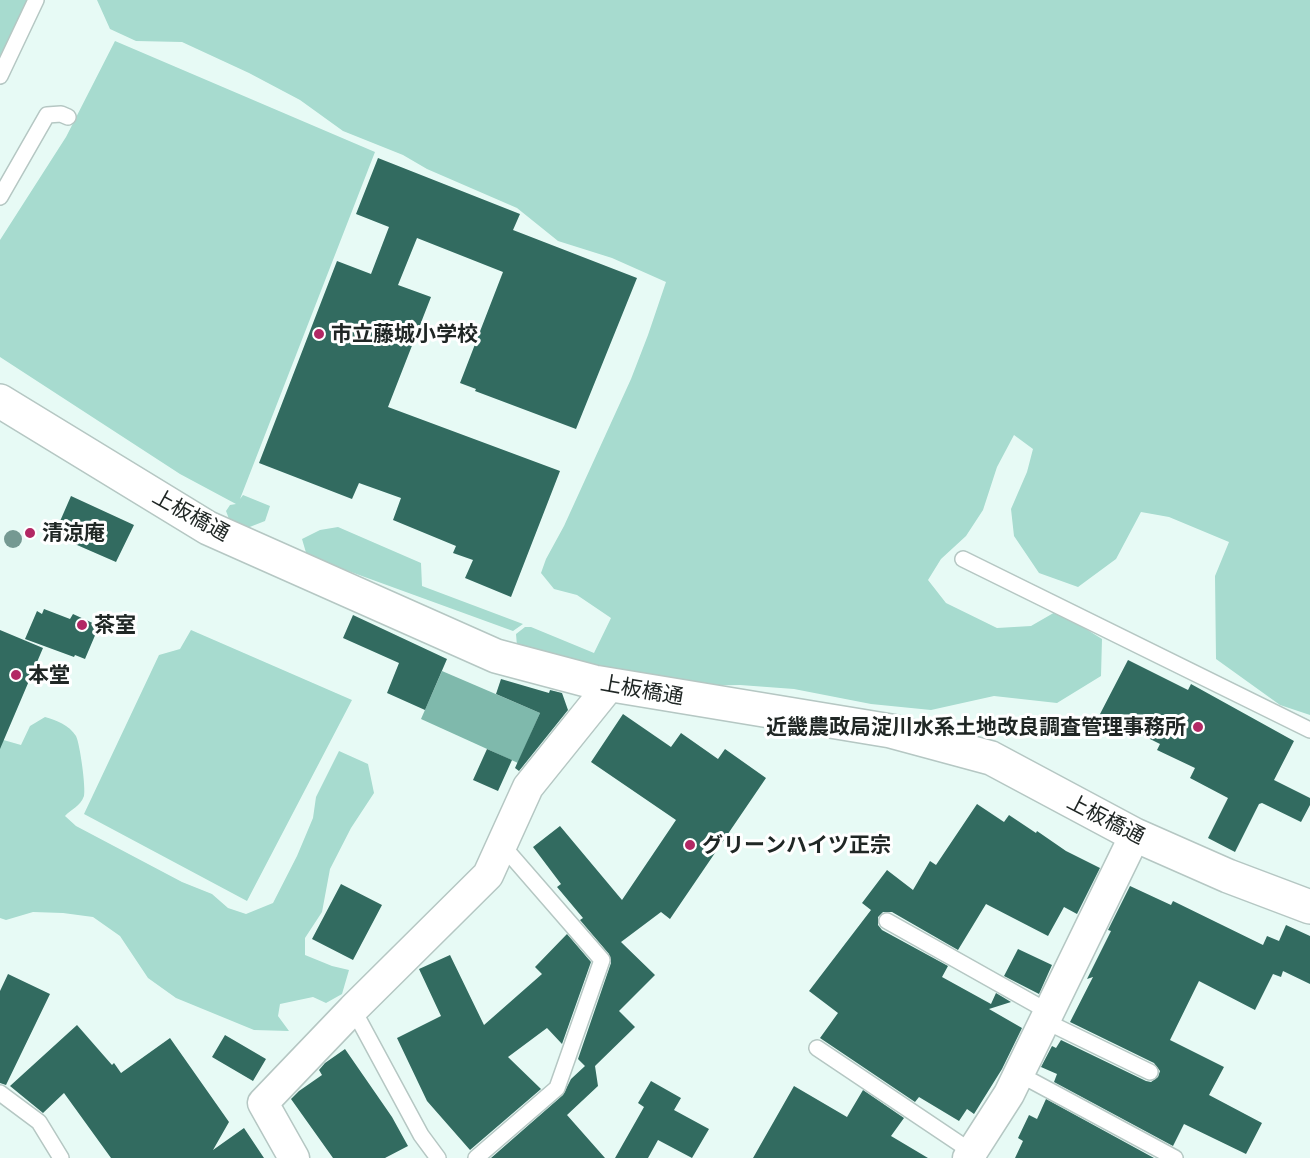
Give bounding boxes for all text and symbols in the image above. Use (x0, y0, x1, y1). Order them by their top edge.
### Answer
place label: 市立藤城小学校 (331, 321, 478, 347)
marker: 市立藤城小学校 (312, 327, 326, 341)
street label: 上板橋通 (148, 484, 234, 546)
place label: 清涼庵 (42, 520, 105, 546)
marker: 清涼庵 (23, 526, 37, 540)
place label: 茶室 (94, 612, 136, 638)
marker: 茶室 (75, 618, 89, 632)
place label: 本堂 (28, 662, 70, 688)
marker: 本堂 (9, 668, 23, 682)
street label: 上板橋通 (598, 670, 686, 710)
place label: 近畿農政局淀川水系土地改良調査管理事務所 (766, 714, 1186, 740)
marker: 近畿農政局淀川水系土地改良調査管理事務所 (1191, 720, 1205, 734)
street label: 上板橋通 (1063, 789, 1149, 849)
place label: グリーンハイツ正宗 (702, 832, 891, 858)
marker: グリーンハイツ正宗 (683, 838, 697, 852)

